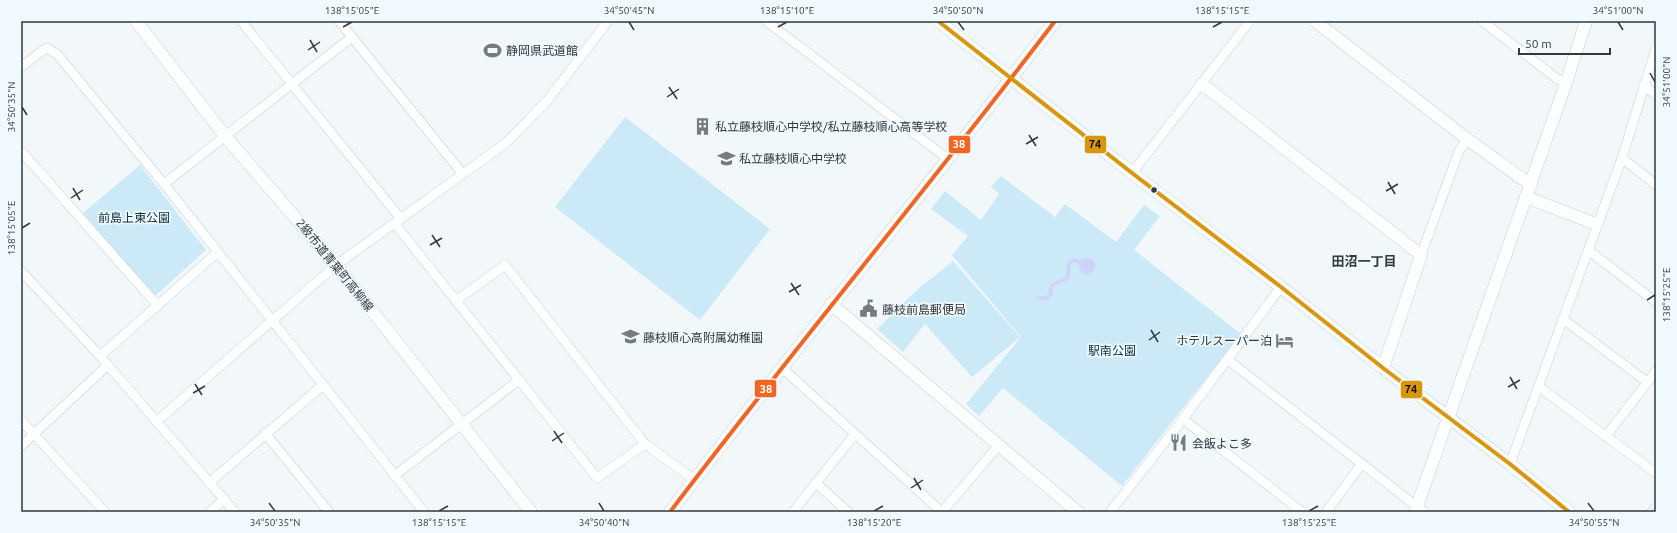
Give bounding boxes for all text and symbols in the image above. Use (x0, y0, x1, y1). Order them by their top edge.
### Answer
text: 138°15'05"E (325, 5, 380, 16)
text: 34°50'45"N (604, 5, 654, 16)
text: 138°15'10"E (760, 5, 815, 16)
text: 34°50'50"N (933, 5, 983, 16)
text: 138°15'15"E (1195, 5, 1250, 16)
text: 34°51'00"N (1593, 5, 1643, 16)
scale bar (1519, 30, 1610, 56)
text: 50 m (1525, 37, 1552, 50)
sports icon: 静岡県武道館 (483, 40, 503, 60)
place label: 静岡県武道館 (506, 44, 578, 57)
text: 34°51'00"N (1661, 57, 1672, 107)
text: 34°50'35"N (6, 82, 17, 132)
building icon: 私立藤枝順心中学校/私立藤枝順心高等学校 (692, 116, 712, 136)
place label: 私立藤枝順心中学校/私立藤枝順心高等学校 (715, 120, 947, 133)
line badge: 38 (948, 135, 971, 154)
line badge: 74 (1084, 135, 1107, 154)
text: 38 (953, 138, 965, 150)
text: 74 (1089, 138, 1101, 150)
school or university icon: 私立藤枝順心中学校 (716, 148, 736, 168)
place label: 私立藤枝順心中学校 (739, 152, 847, 165)
unlabelled marker (1149, 185, 1159, 195)
text: 138°15'05"E (6, 200, 17, 255)
park label: 前島上東公園 (98, 211, 170, 224)
street label: 2級市道青葉町高柳線 (294, 216, 376, 314)
district label: 田沼一丁目 (1331, 254, 1397, 268)
text: 138°15'25"E (1661, 267, 1672, 322)
public building icon: 藤枝前島郵便局 (859, 299, 879, 319)
place label: 藤枝前島郵便局 (882, 303, 966, 316)
school or university icon: 藤枝順心高附属幼稚園 (620, 327, 640, 347)
hotel icon: ホテルスーパー泊 (1275, 330, 1295, 350)
place label: 藤枝順心高附属幼稚園 (643, 331, 763, 344)
place label: ホテルスーパー泊 (1176, 334, 1272, 347)
park label: 駅南公園 (1088, 344, 1136, 357)
line badge: 38 (754, 379, 777, 398)
line badge: 74 (1400, 380, 1423, 399)
text: 38 (760, 383, 772, 395)
text: 74 (1405, 383, 1417, 395)
restaurant icon: 会飯よこ多 (1169, 433, 1189, 453)
place label: 会飯よこ多 (1192, 437, 1252, 450)
text: 34°50'35"N (250, 517, 300, 528)
text: 138°15'15"E (412, 517, 467, 528)
text: 34°50'40"N (579, 517, 629, 528)
text: 138°15'20"E (847, 517, 902, 528)
text: 138°15'25"E (1282, 517, 1337, 528)
text: 34°50'55"N (1569, 517, 1619, 528)

